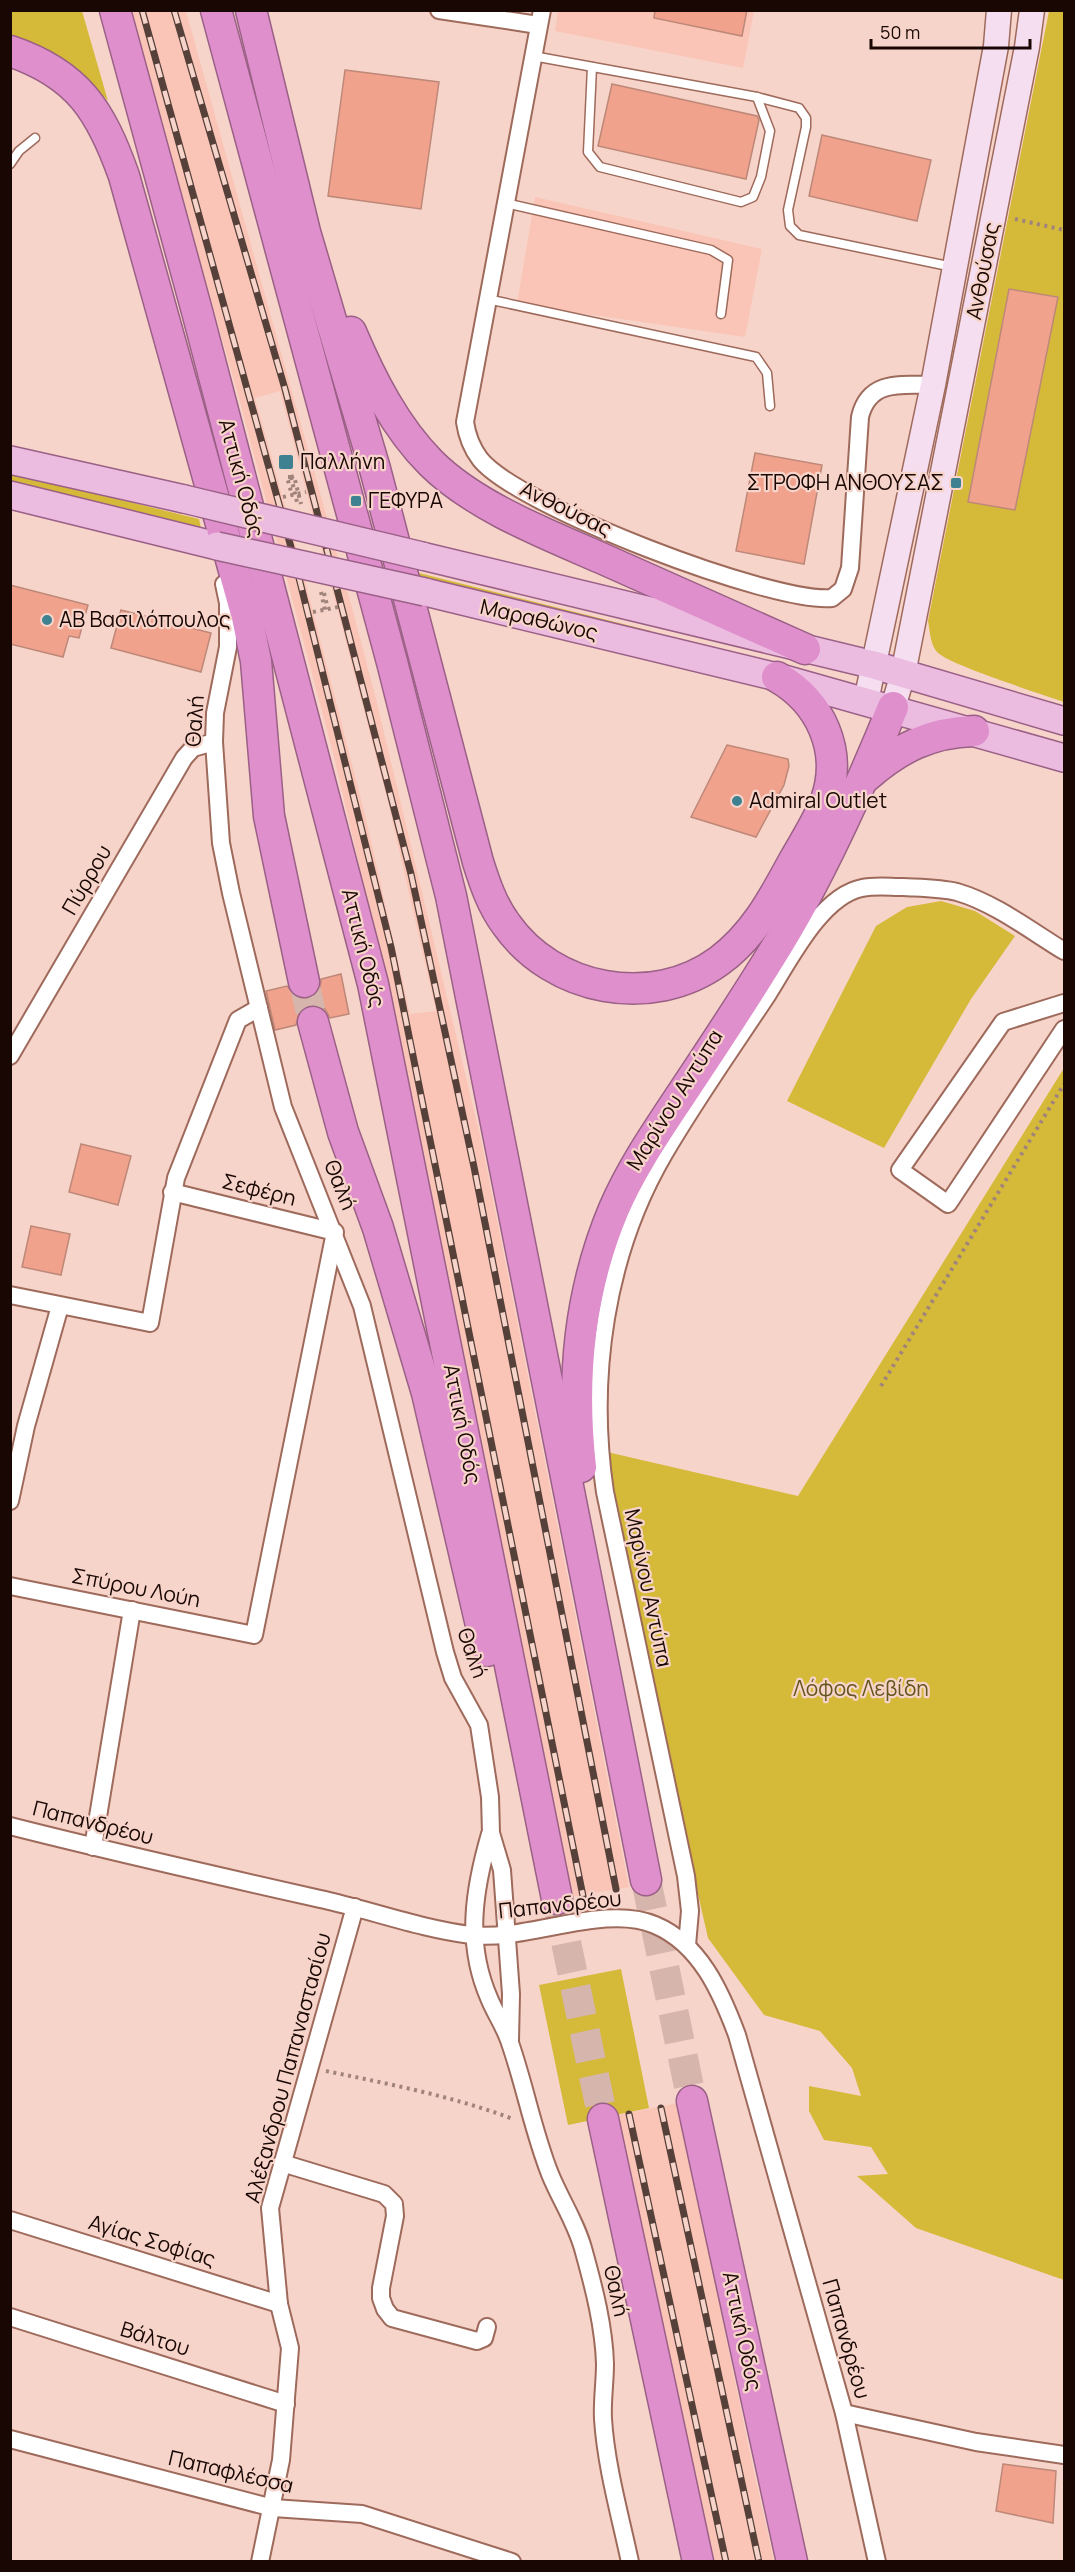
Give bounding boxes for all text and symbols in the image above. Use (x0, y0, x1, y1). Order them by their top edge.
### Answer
scale bar (871, 12, 1030, 50)
text: 50 m (880, 20, 920, 44)
street label: Ανθούσας (959, 220, 1005, 322)
street label: Αττική Οδός (213, 416, 271, 540)
place label: Παλλήνη (300, 447, 385, 475)
marker: Παλλήνη (277, 453, 295, 471)
place label: ΣΤΡΟΦΗ ΑΝΘΟΥΣΑΣ (747, 468, 944, 496)
street label: Ανθούσας (516, 474, 617, 542)
marker: ΣΤΡΟΦΗ ΑΝΘΟΥΣΑΣ (949, 476, 963, 490)
place label: ΓΕΦΥΡΑ (368, 486, 443, 514)
marker: ΓΕΦΥΡΑ (349, 494, 363, 508)
street label: Μαραθώνος (478, 592, 601, 646)
place label: ΑΒ Βασιλόπουλος (59, 605, 231, 633)
marker: ΑΒ Βασιλόπουλος (40, 613, 54, 627)
street label: Θαλή (178, 694, 210, 748)
place label: Admiral Outlet (749, 786, 887, 814)
marker: Admiral Outlet (730, 794, 744, 808)
street label: Πύρρου (55, 839, 117, 920)
street label: Αττική Οδός (336, 886, 392, 1010)
street label: Μαρίνου Αντύπα (620, 1024, 729, 1175)
street label: Θαλή (318, 1155, 364, 1214)
street label: Σεφέρη (219, 1166, 299, 1212)
street label: Αττική Οδός (438, 1362, 488, 1486)
street label: Μαρίνου Αντύπα (619, 1506, 679, 1669)
street label: Σπύρου Λούη (69, 1561, 203, 1613)
street label: Θαλή (451, 1624, 495, 1682)
park label: Λόφος Λεβίδη (793, 1674, 929, 1702)
street label: Παπανδρέου (30, 1794, 157, 1851)
street label: Παπανδρέου (497, 1884, 623, 1924)
street label: Αλέξανδρου Παπαναστασίου (237, 1930, 337, 2206)
street label: Αγίας Σοφίας (85, 2207, 219, 2273)
street label: Θαλή (598, 2263, 636, 2319)
street label: Αττική Οδός (717, 2269, 769, 2393)
street label: Παπανδρέου (816, 2276, 877, 2402)
street label: Βάλτου (117, 2314, 193, 2362)
street label: Παπαφλέσσα (166, 2443, 296, 2499)

